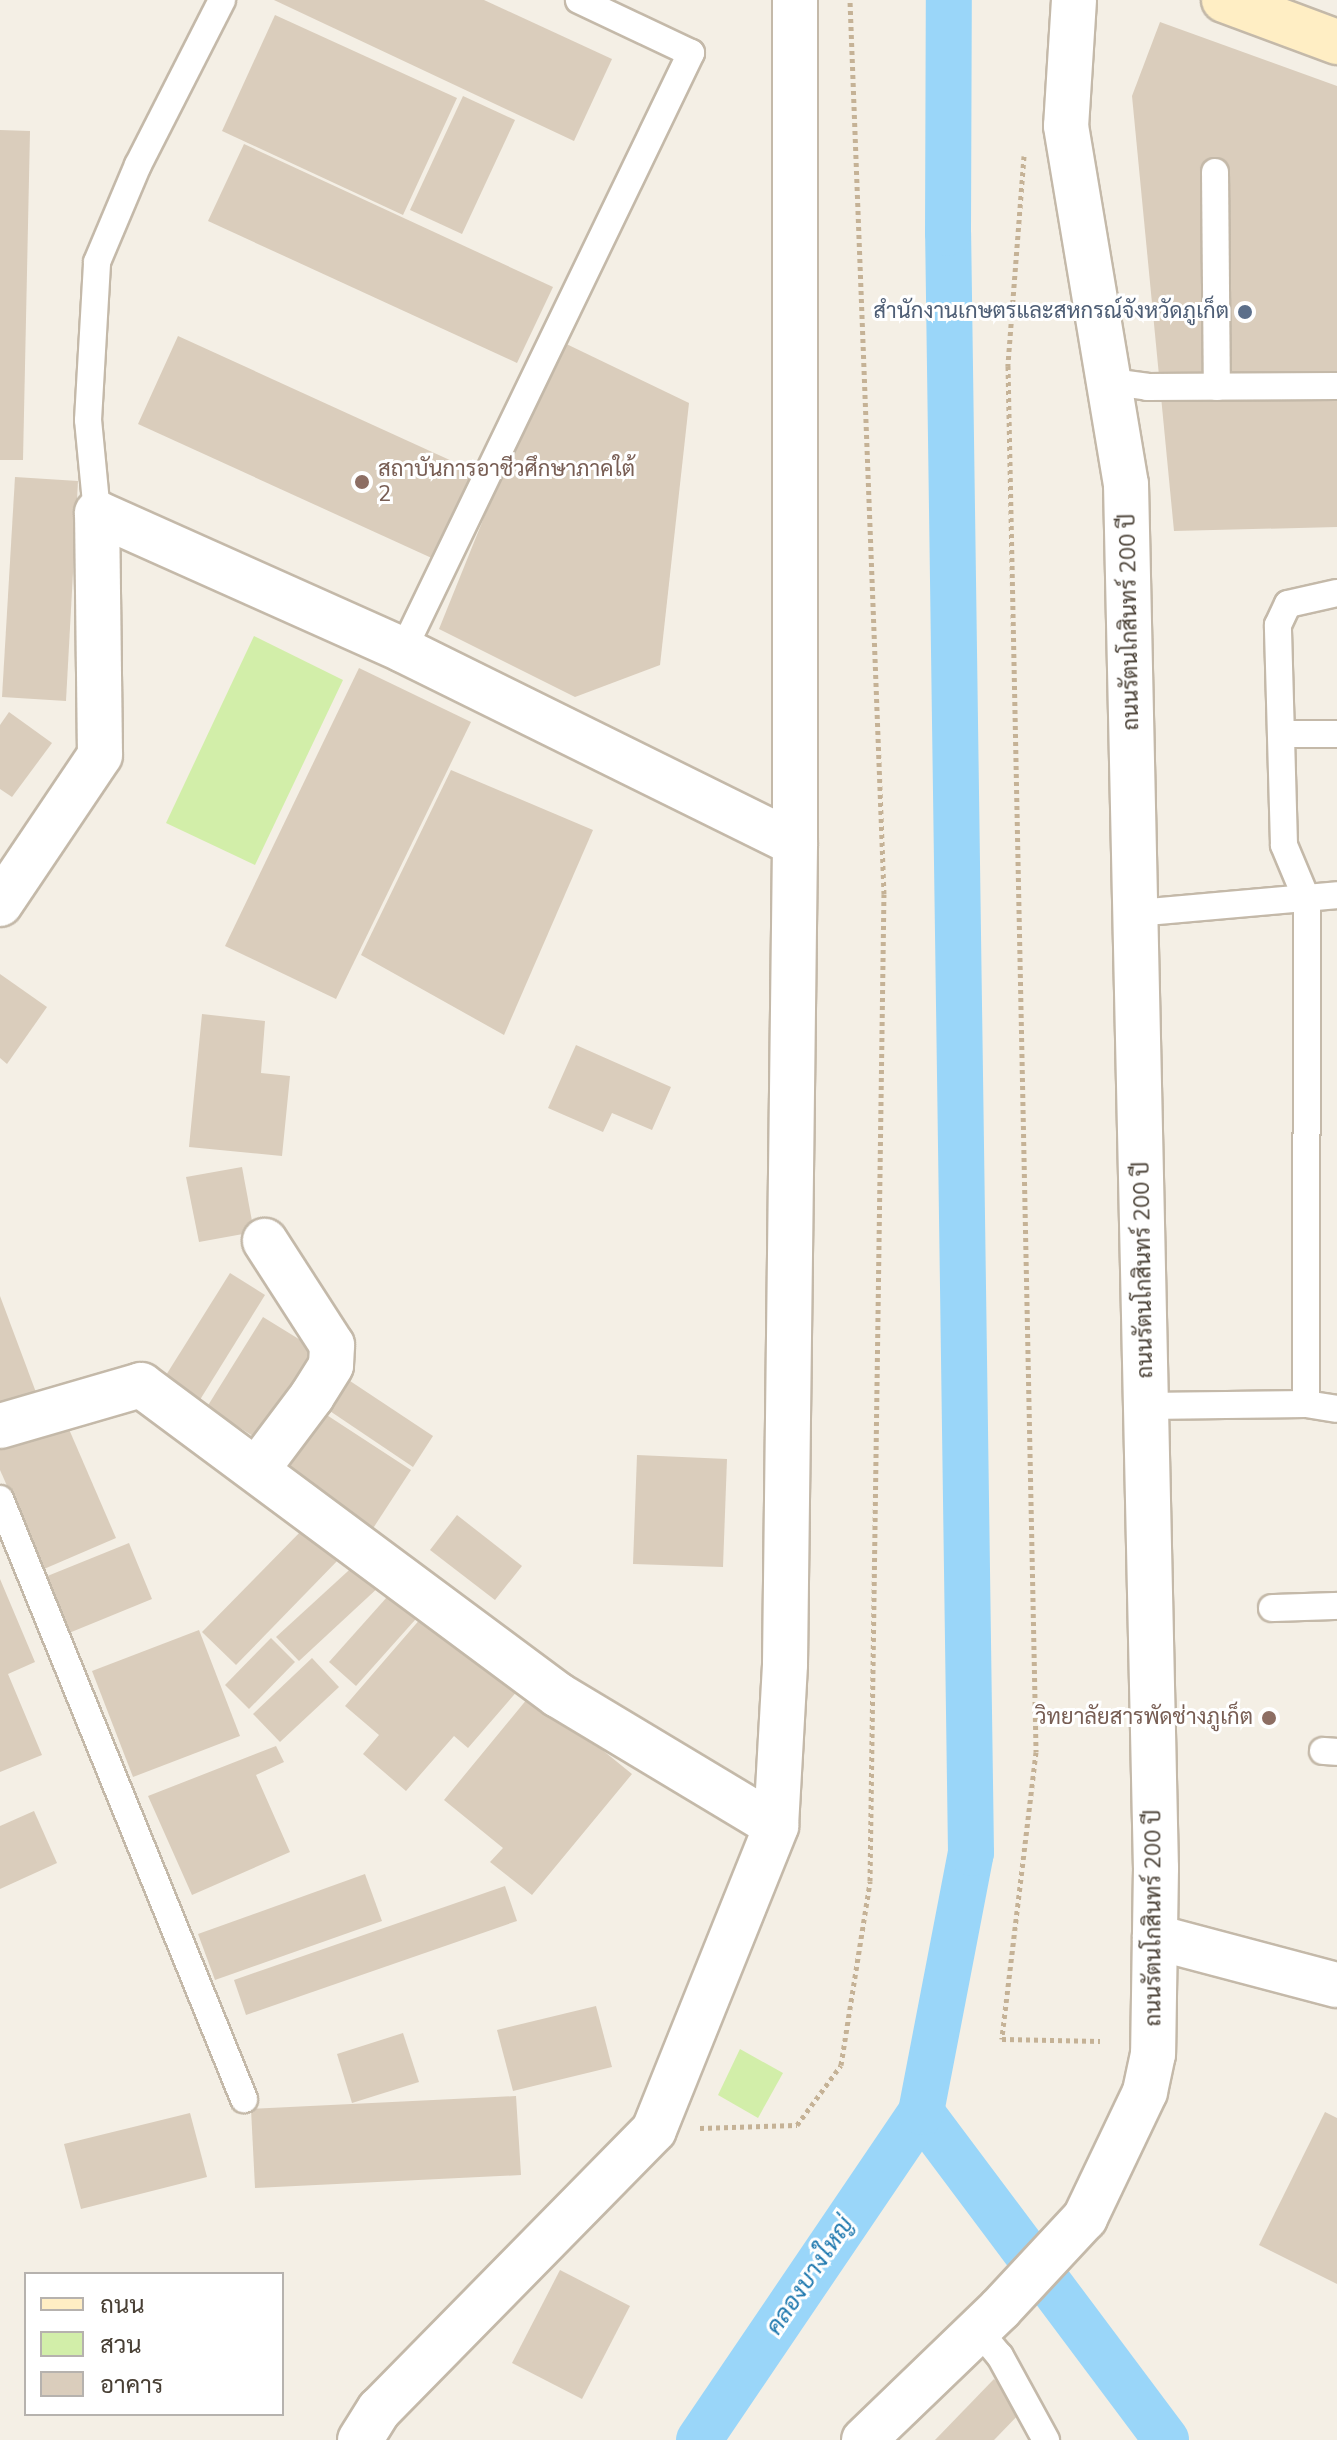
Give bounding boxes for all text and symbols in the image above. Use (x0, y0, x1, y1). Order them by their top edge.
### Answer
place label: สำนักงานเกษตรและสหกรณ์จังหวัดภูเก็ต (873, 299, 1229, 325)
marker: สำนักงานเกษตรและสหกรณ์จังหวัดภูเก็ต (1236, 303, 1254, 321)
place label: สถาบันการอาชีวศึกษาภาคใต้ 2 (378, 456, 635, 508)
marker: สถาบันการอาชีวศึกษาภาคใต้ 2 (353, 473, 371, 491)
street label: ถนนรัตนโกสินทร์ 200 ปี (1115, 513, 1145, 731)
street label: ถนนรัตนโกสินทร์ 200 ปี (1129, 1161, 1159, 1379)
place label: วิทยาลัยสารพัดช่างภูเก็ต (1035, 1705, 1253, 1731)
marker: วิทยาลัยสารพัดช่างภูเก็ต (1260, 1709, 1278, 1727)
street label: ถนนรัตนโกสินทร์ 200 ปี (1141, 1809, 1167, 2027)
water label: คลองบางใหญ่ (760, 2212, 860, 2340)
legend (24, 2272, 284, 2416)
text: ถนน (100, 2289, 145, 2321)
text: สวน (100, 2329, 142, 2361)
text: อาคาร (100, 2369, 163, 2401)

